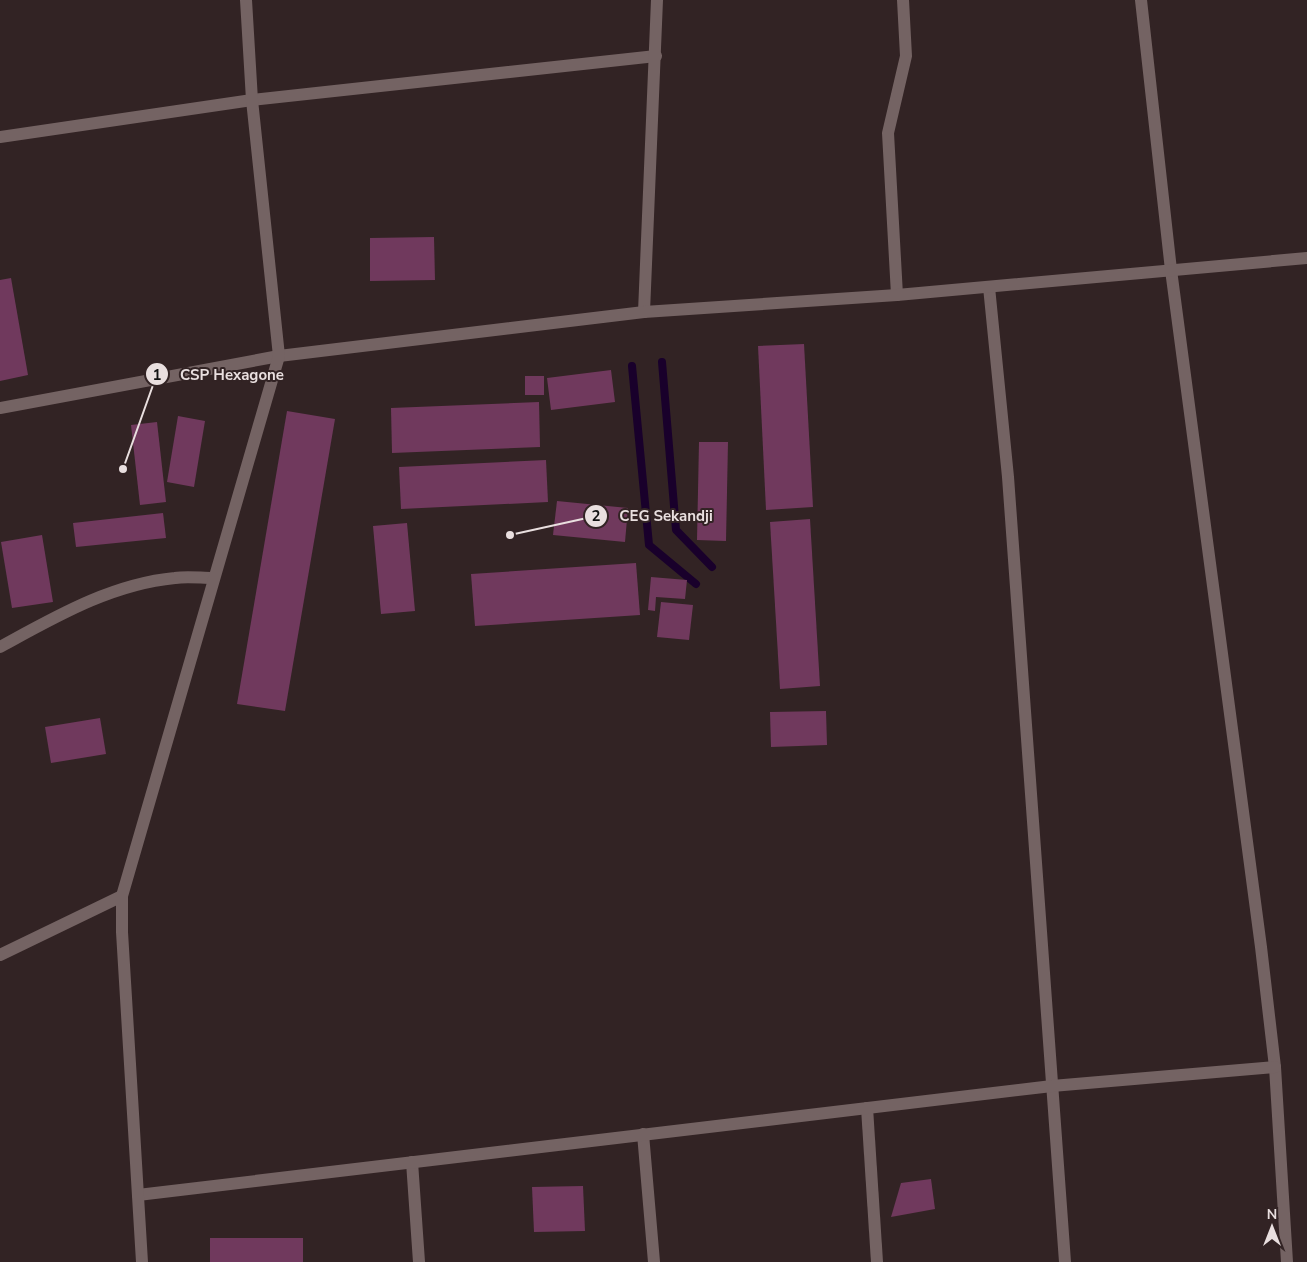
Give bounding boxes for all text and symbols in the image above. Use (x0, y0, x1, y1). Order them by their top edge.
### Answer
callout: CSP Hexagone (145, 359, 294, 389)
text: 1 (152, 365, 162, 385)
text: CSP Hexagone (180, 365, 284, 385)
callout: CEG Sekandji (584, 501, 722, 531)
text: 2 (591, 506, 601, 526)
text: CEG Sekandji (619, 506, 713, 526)
north arrow (1247, 1202, 1297, 1252)
text: N (1267, 1205, 1277, 1224)

